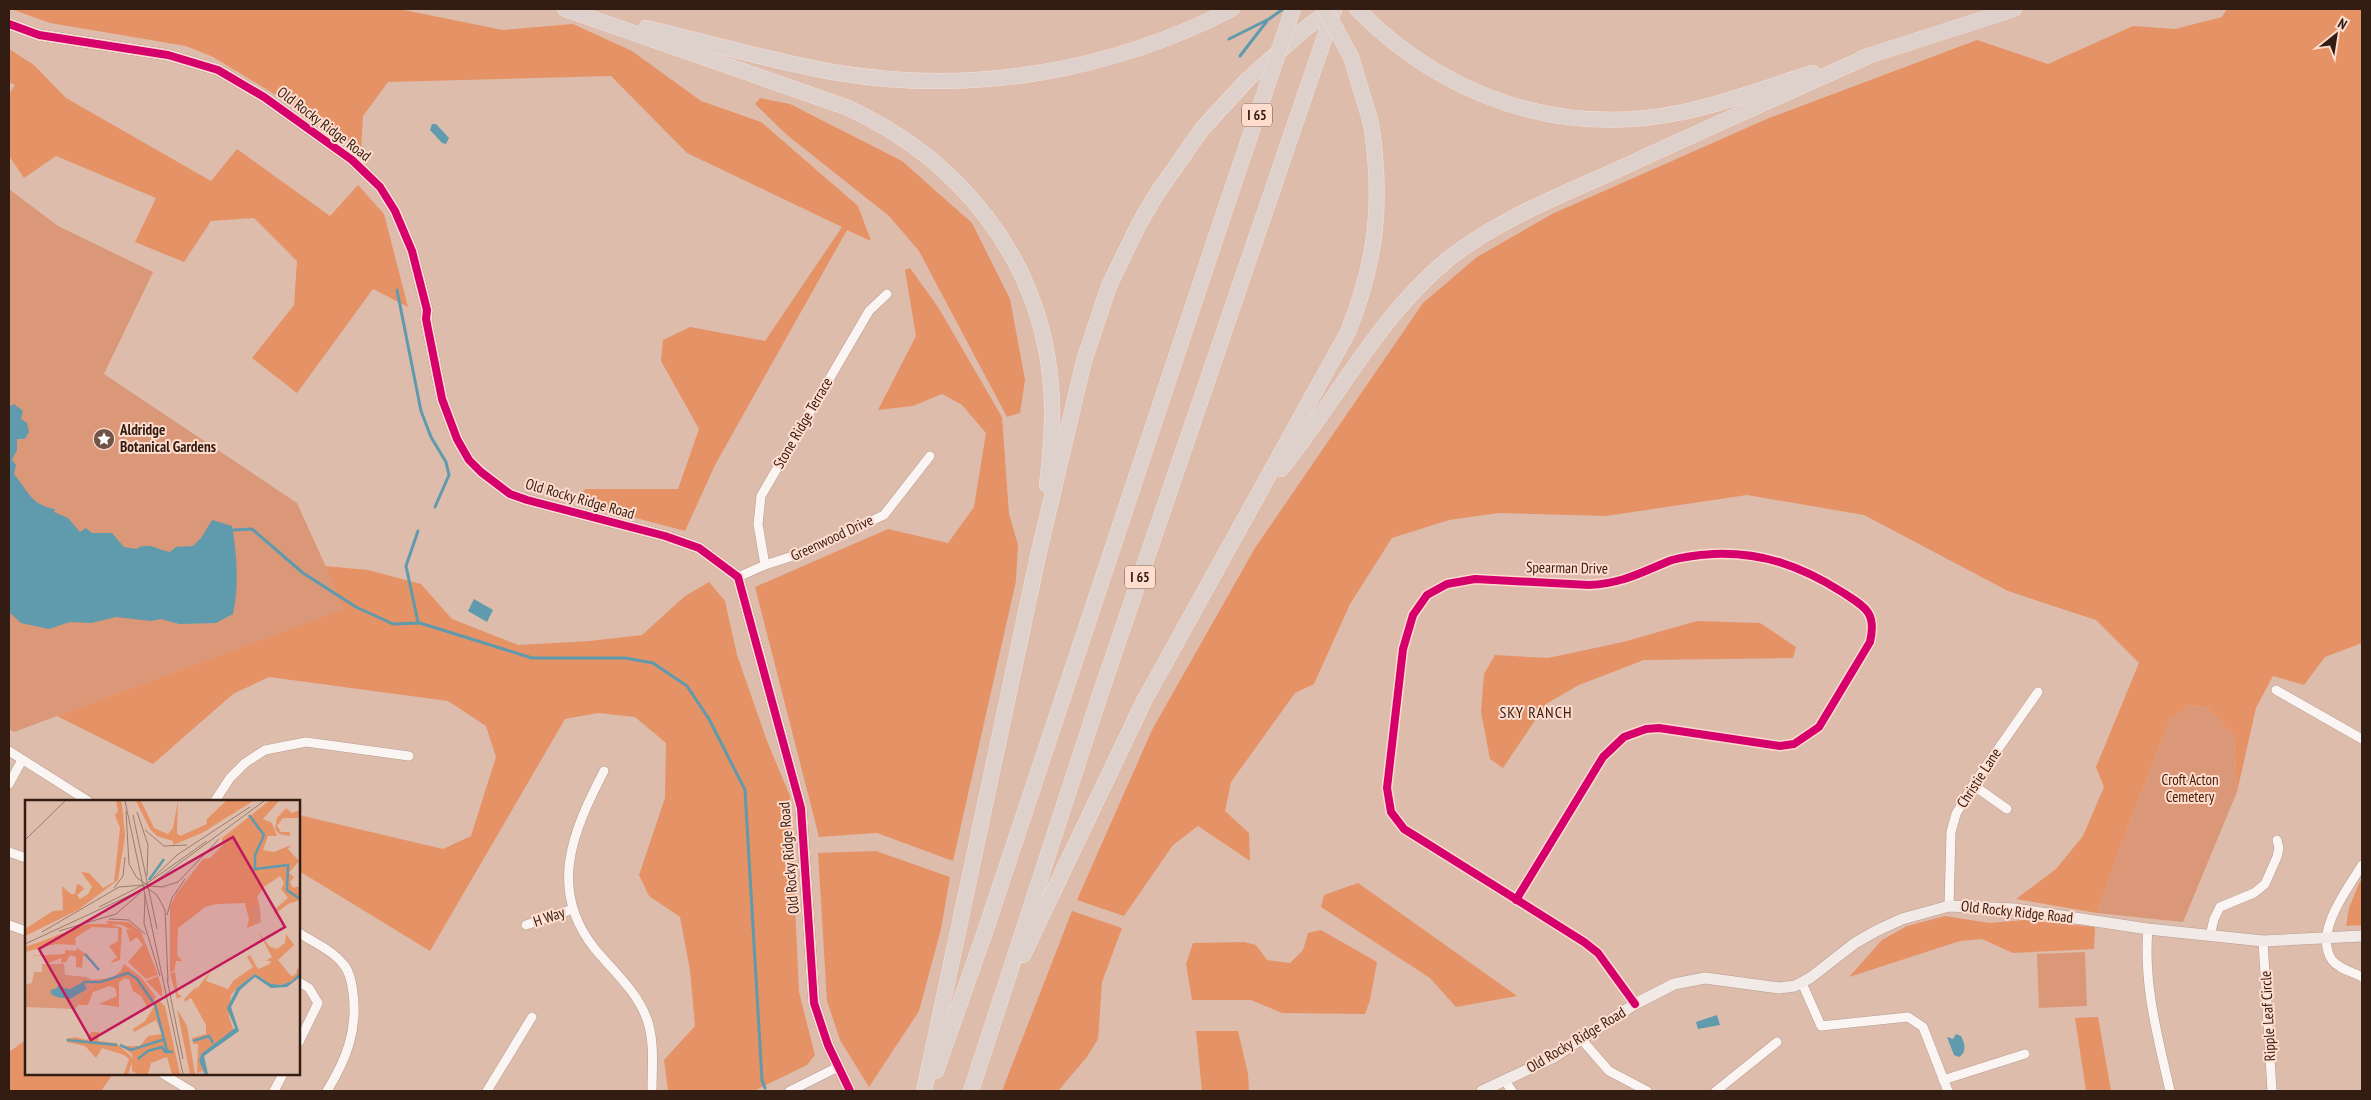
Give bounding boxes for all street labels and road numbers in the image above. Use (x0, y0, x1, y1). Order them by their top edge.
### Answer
street label: Old Rocky Ridge Road (274, 82, 375, 165)
road number: I 65 (1242, 104, 1272, 126)
street label: Stone Ridge Terrace (769, 374, 836, 472)
street label: Old Rocky Ridge Road (523, 474, 637, 523)
street label: Greenwood Drive (787, 510, 876, 565)
street label: Spearman Drive (1526, 557, 1608, 578)
road number: I 65 (1125, 566, 1155, 588)
street label: Christie Lane (1952, 744, 2005, 811)
street label: Old Rocky Ridge Road (774, 801, 803, 915)
street label: Old Rocky Ridge Road (1960, 896, 2074, 927)
street label: H Way (531, 902, 567, 931)
street label: Ripple Leaf Circle (2256, 970, 2279, 1062)
street label: Old Rocky Ridge Road (1523, 1002, 1629, 1077)

